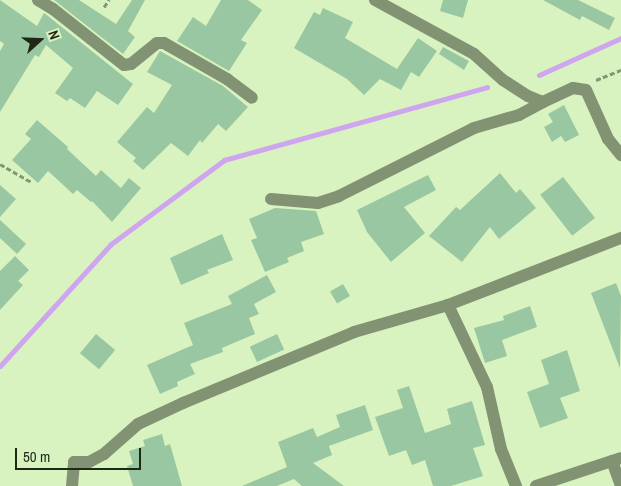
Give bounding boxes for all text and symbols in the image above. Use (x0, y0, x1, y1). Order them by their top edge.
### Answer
north arrow (15, 15, 65, 65)
text: N (44, 28, 64, 42)
scale bar (18, 438, 144, 470)
text: 50 m (23, 446, 50, 467)

